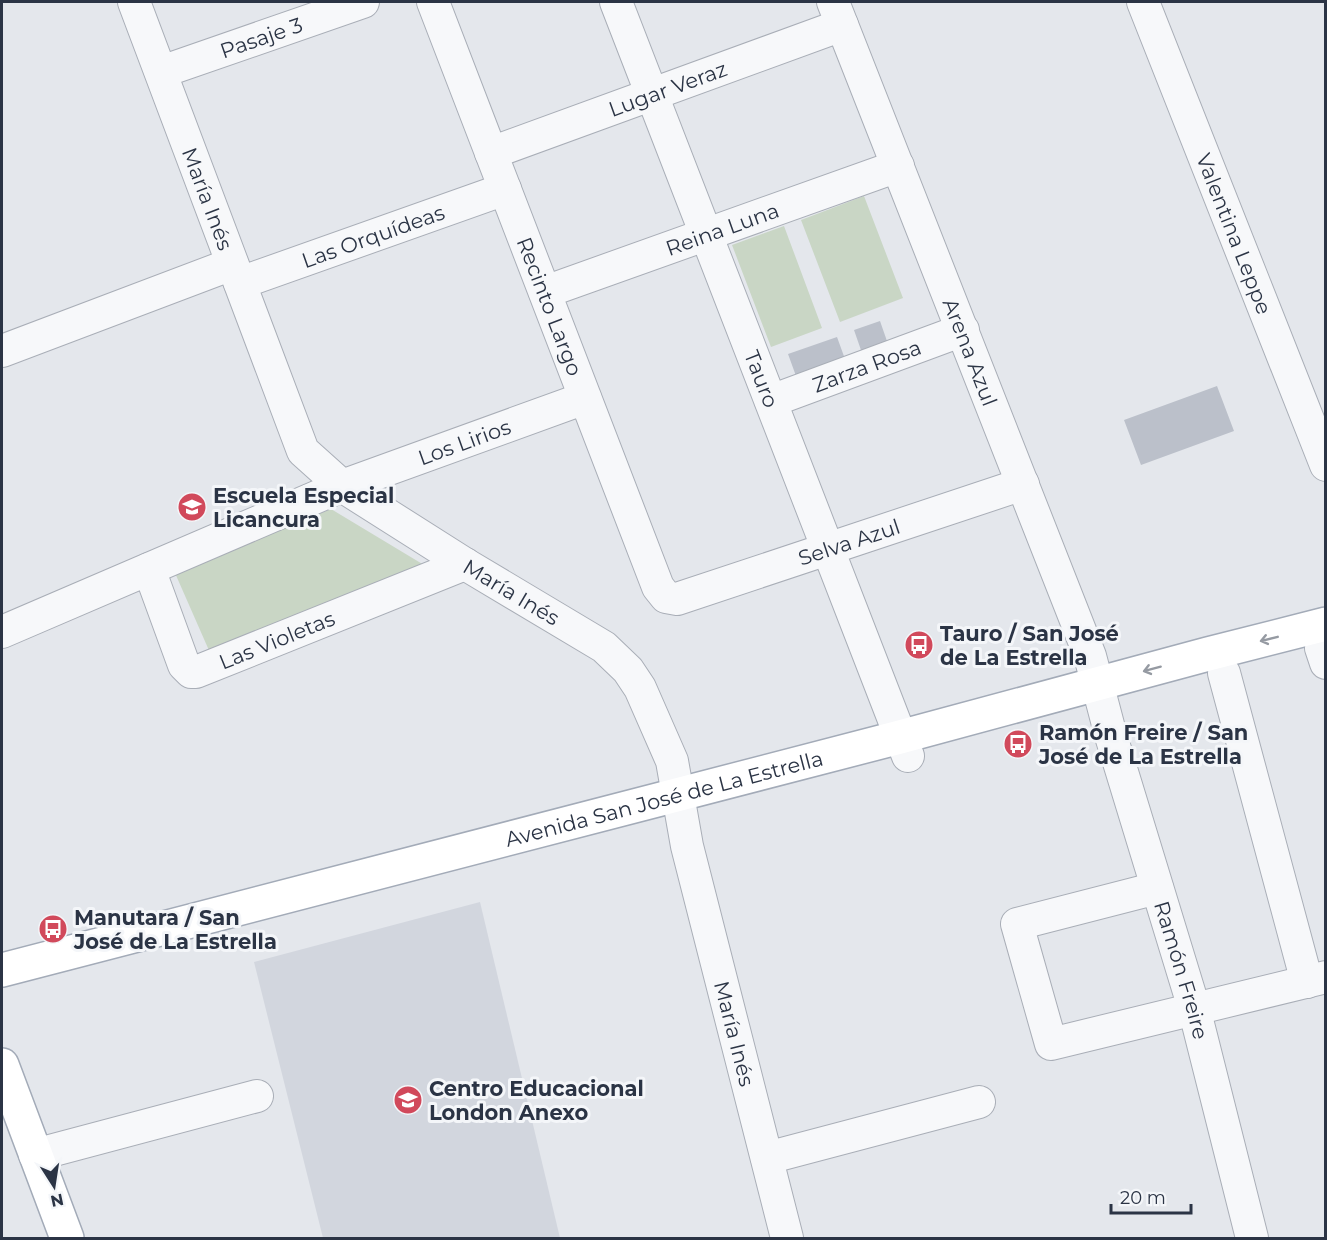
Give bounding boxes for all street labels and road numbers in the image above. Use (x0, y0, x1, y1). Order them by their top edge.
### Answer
street label: Pasaje 3 (217, 11, 306, 63)
street label: Lugar Veraz (605, 56, 730, 122)
street label: María Inés (177, 144, 239, 253)
street label: Valentina Leppe (1192, 150, 1278, 318)
street label: Reina Luna (662, 197, 782, 261)
street label: Las Orquídeas (298, 199, 448, 273)
street label: Recinto Largo (512, 233, 588, 379)
street label: Arena Azul (938, 295, 1003, 409)
street label: Zarza Rosa (809, 334, 925, 397)
street label: Tauro (740, 347, 784, 411)
street label: Los Lirios (415, 414, 514, 470)
street label: Selva Azul (795, 513, 903, 570)
street label: María Inés (459, 553, 564, 630)
street label: Las Violetas (215, 605, 338, 674)
street label: Avenida San José de La Estrella (502, 745, 826, 851)
street label: Ramón Freire (1150, 898, 1214, 1042)
street label: María Inés (709, 978, 760, 1089)

